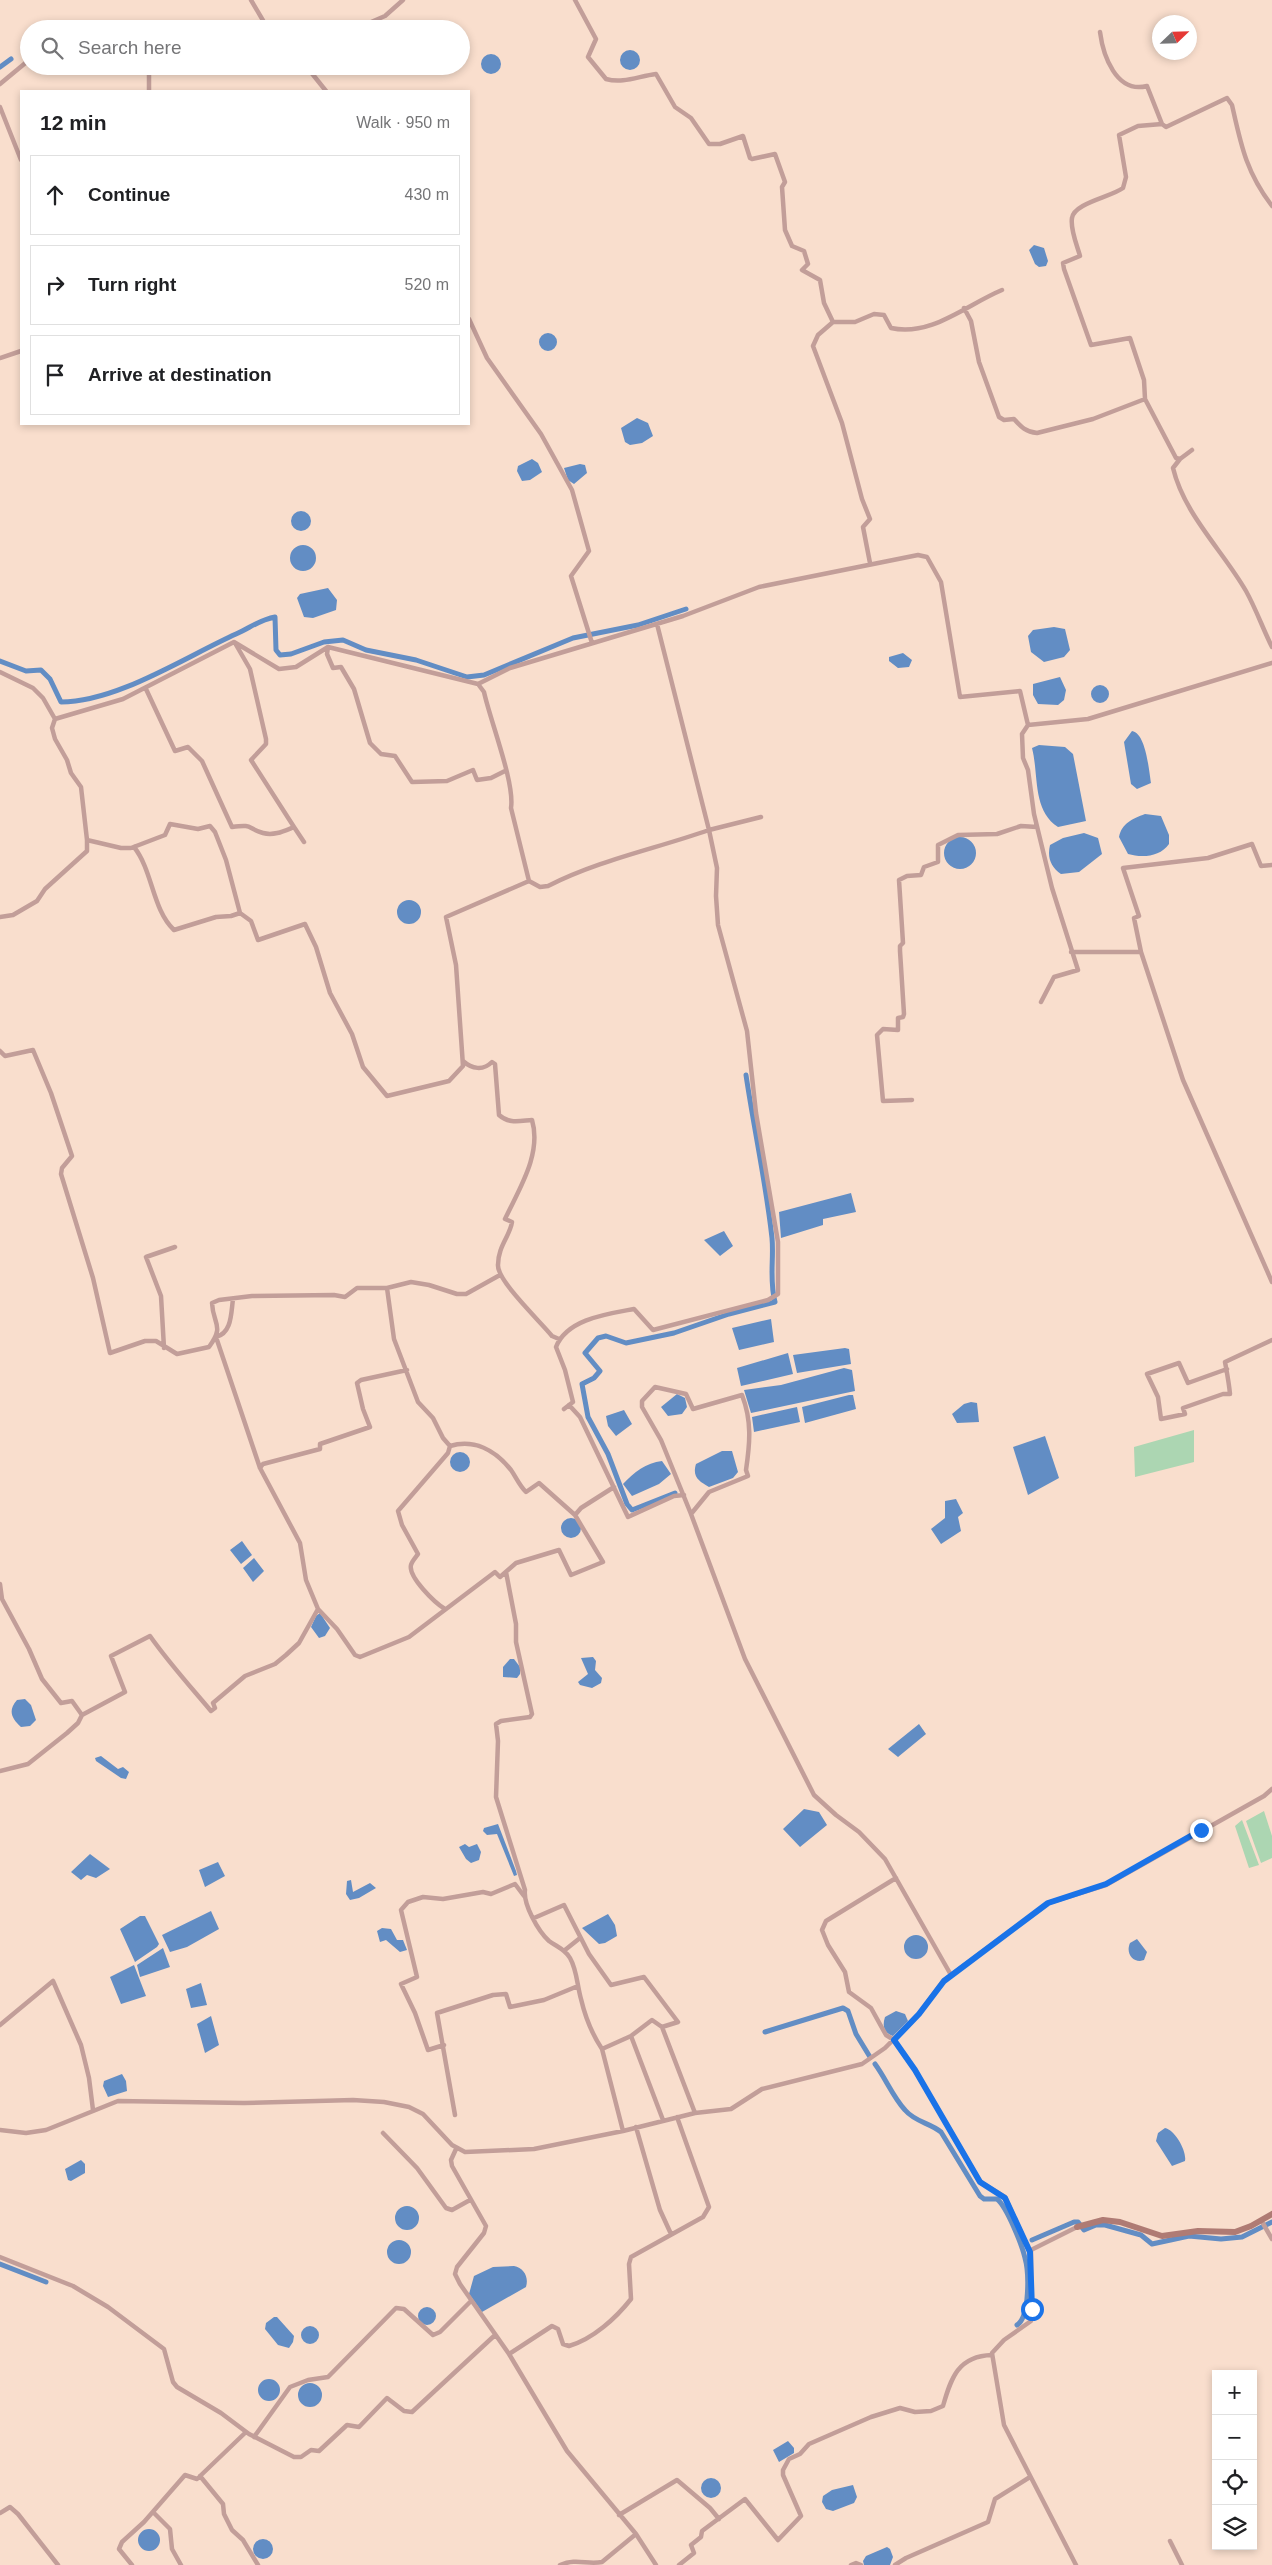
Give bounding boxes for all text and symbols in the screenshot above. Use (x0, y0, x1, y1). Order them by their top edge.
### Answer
north arrow (1152, 15, 1197, 60)
search box (20, 20, 470, 75)
icon: search (38, 34, 66, 62)
text: Search here (78, 37, 182, 58)
text: 12 min (40, 111, 107, 134)
text: Walk · 950 m (356, 114, 450, 131)
icon: ahead (41, 181, 69, 209)
text: Continue (88, 184, 170, 205)
text: 430 m (405, 186, 449, 203)
icon: right (41, 271, 69, 299)
text: Turn right (88, 274, 176, 295)
text: 520 m (405, 276, 449, 293)
icon: arrive (41, 361, 69, 389)
text: Arrive at destination (88, 364, 272, 385)
route end (1190, 1819, 1213, 1842)
route start (1021, 2298, 1044, 2321)
map controls (1212, 2370, 1257, 2550)
button: + (1212, 2370, 1257, 2415)
button: − (1212, 2415, 1257, 2460)
button: locate (1212, 2460, 1257, 2505)
button: layers (1212, 2505, 1257, 2550)

